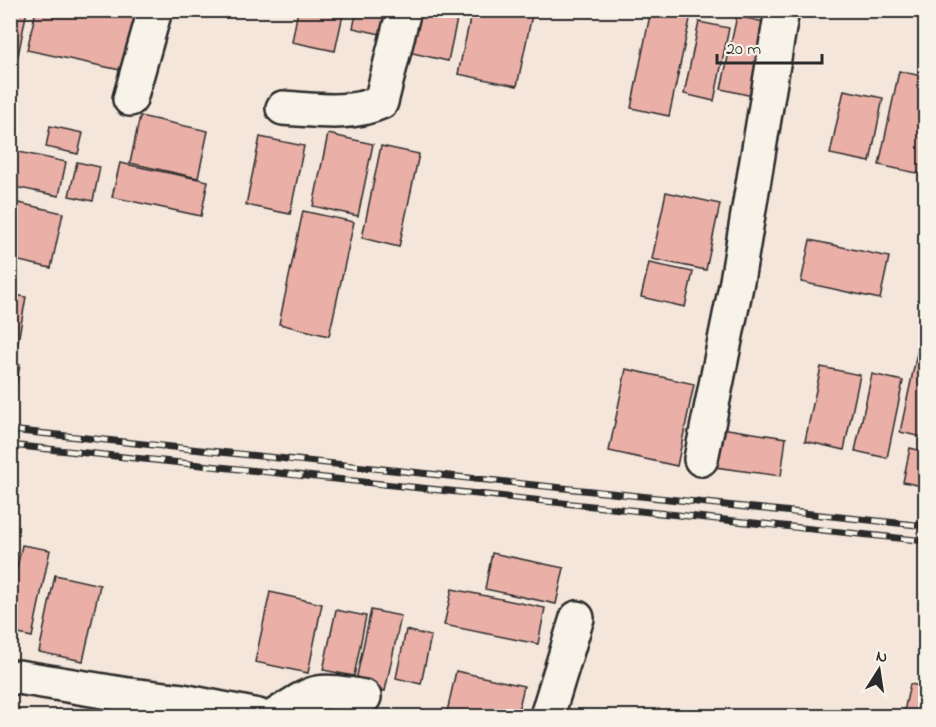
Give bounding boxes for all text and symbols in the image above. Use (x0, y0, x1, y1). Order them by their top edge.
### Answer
scale bar (717, 27, 822, 65)
text: 20 m (726, 37, 761, 63)
north arrow (849, 640, 909, 700)
text: N (874, 644, 890, 670)

